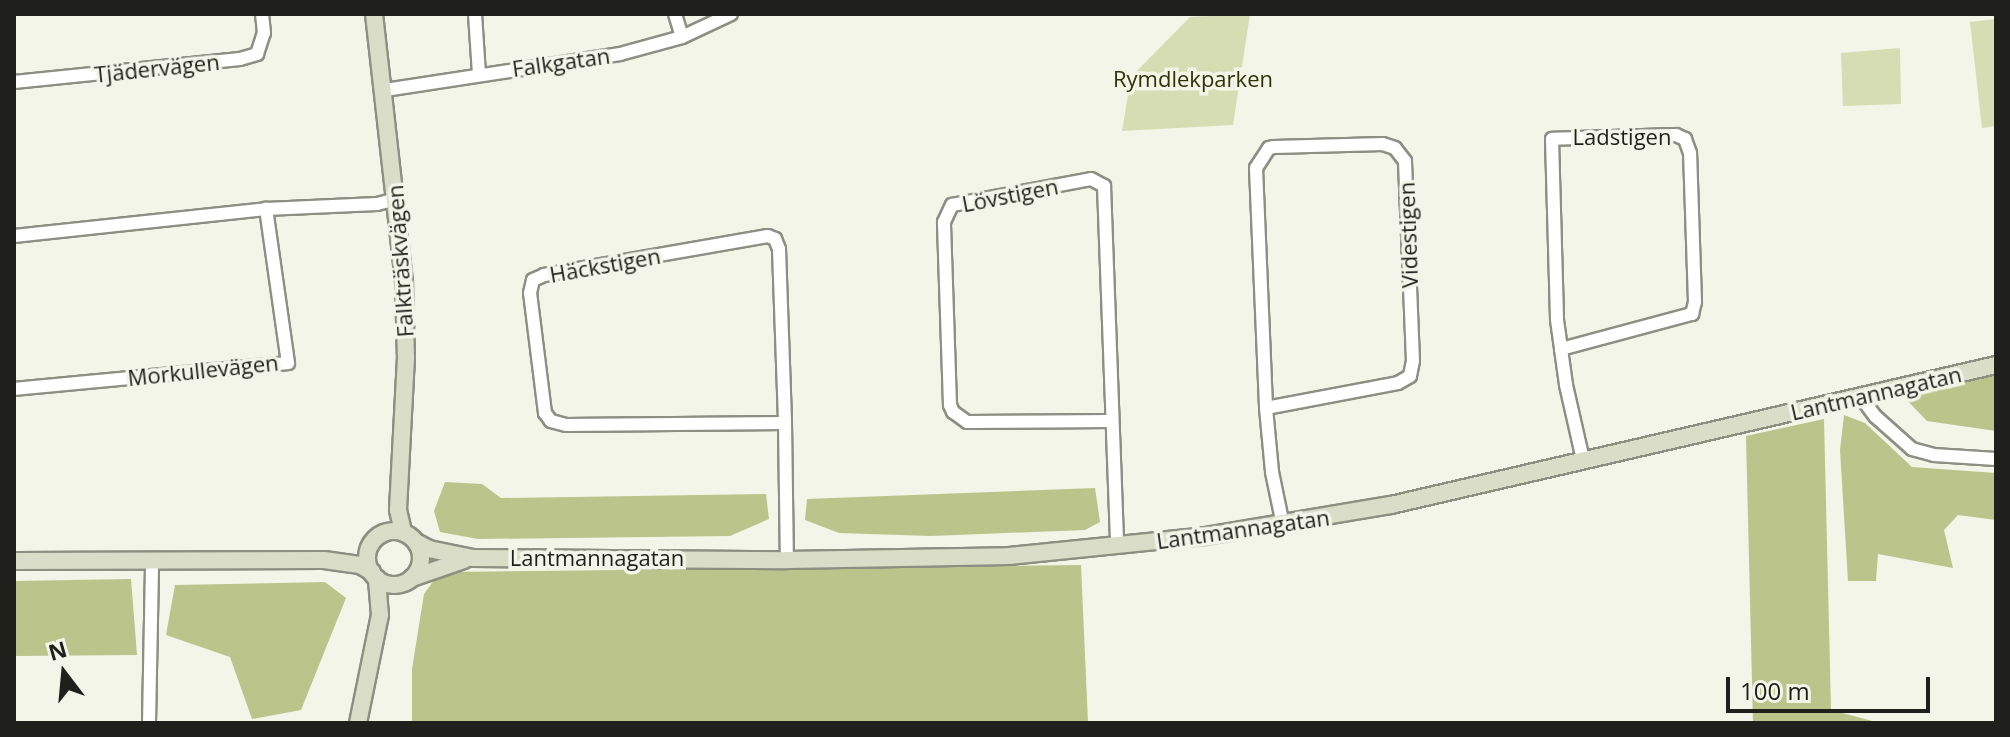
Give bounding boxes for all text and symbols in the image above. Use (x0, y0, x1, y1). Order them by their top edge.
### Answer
street label: Falkgatan (510, 42, 612, 82)
street label: Tjädervägen (93, 48, 221, 88)
park label: Rymdlekparken (1113, 66, 1273, 92)
street label: Ladstigen (1573, 124, 1671, 150)
street label: Lövstigen (960, 173, 1060, 217)
street label: Videstigen (1393, 181, 1423, 289)
street label: Falkträskvägen (382, 184, 418, 338)
street label: Häckstigen (547, 242, 663, 288)
street label: Morkullevägen (126, 349, 280, 391)
street label: Lantmannagatan (1788, 361, 1964, 425)
street label: Lantmannagatan (1155, 504, 1331, 554)
street label: Lantmannagatan (510, 545, 684, 571)
north arrow (24, 633, 104, 713)
text: N (45, 633, 70, 667)
scale bar (1730, 661, 1934, 711)
text: 100 m (1740, 674, 1810, 707)

